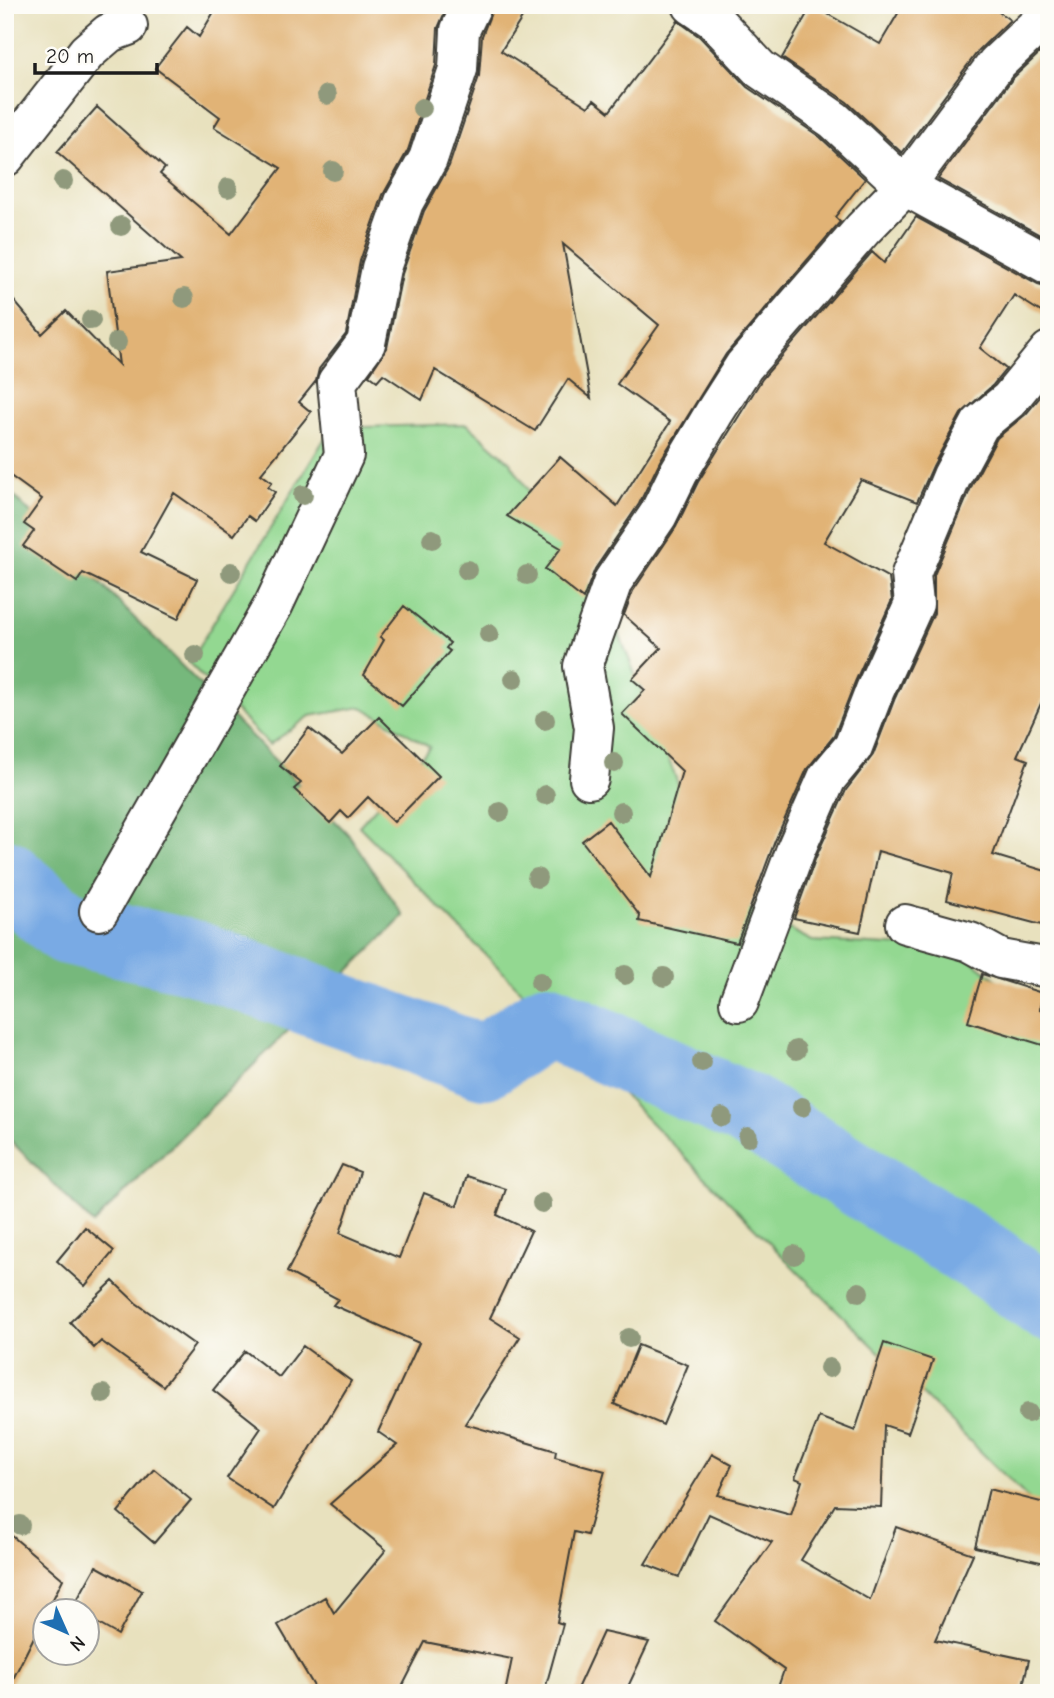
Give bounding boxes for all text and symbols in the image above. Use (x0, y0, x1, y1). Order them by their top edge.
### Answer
scale bar (35, 32, 158, 76)
text: 20 m (46, 44, 94, 68)
north arrow (32, 1596, 102, 1666)
text: N (65, 1631, 89, 1655)

